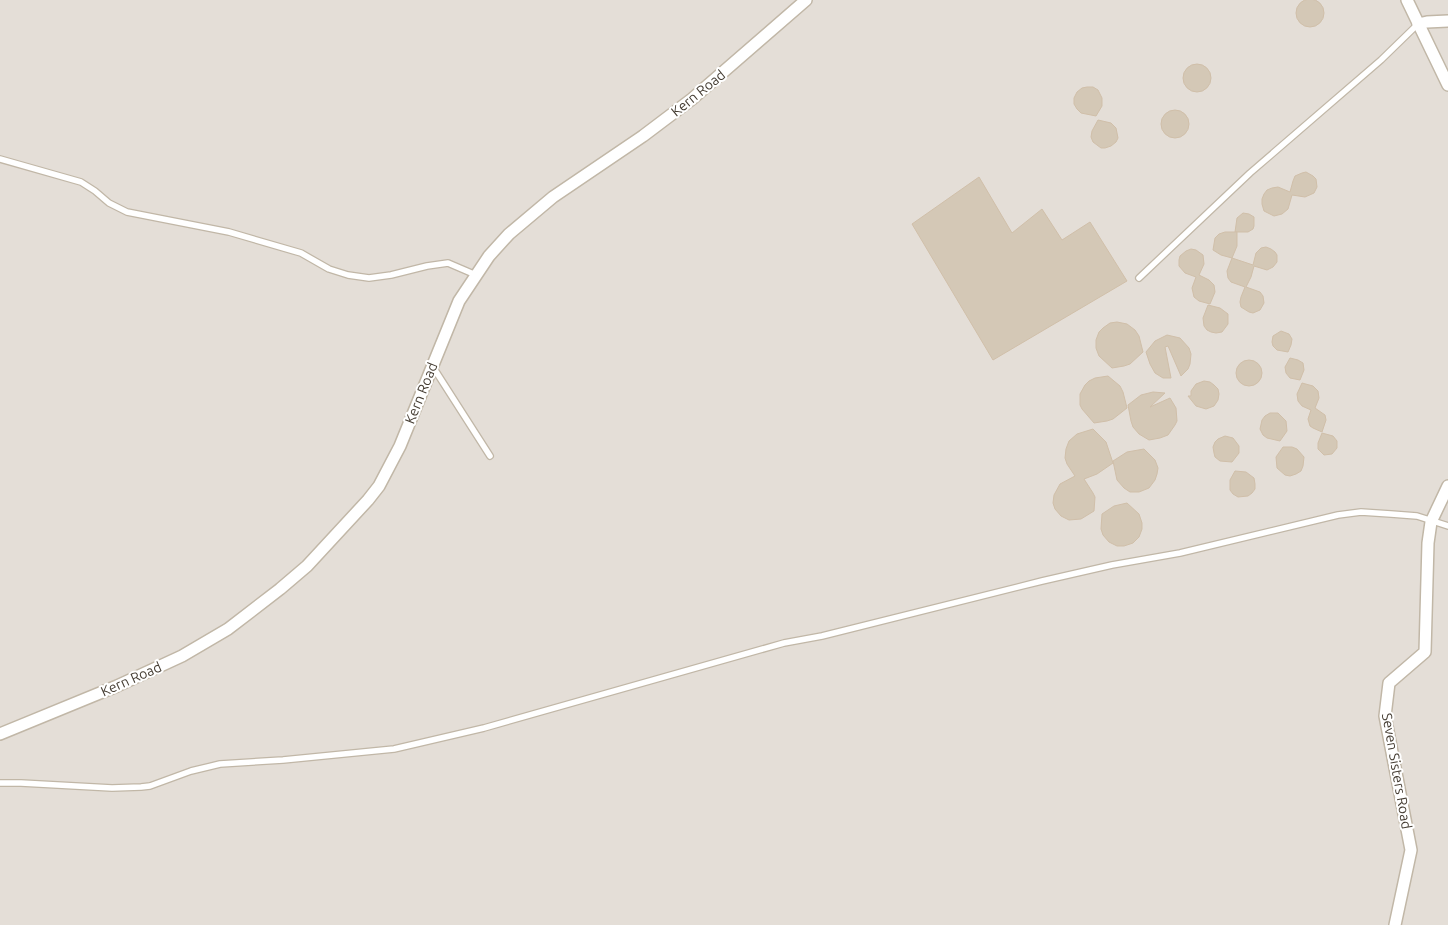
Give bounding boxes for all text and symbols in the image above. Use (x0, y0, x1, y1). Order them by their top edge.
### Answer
street label: Kern Road (668, 66, 728, 120)
street label: Kern Road (401, 360, 441, 426)
street label: Kern Road (98, 659, 164, 699)
street label: Seven Sisters Road (1379, 712, 1415, 830)

